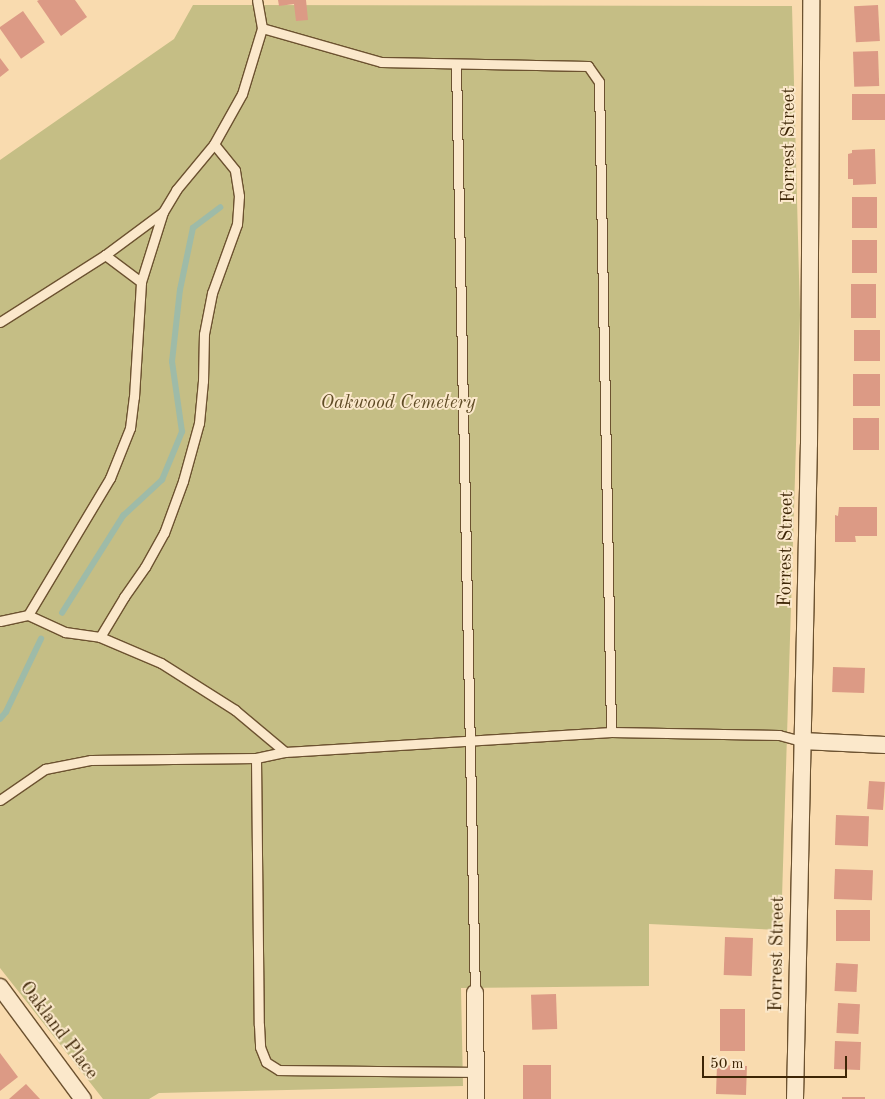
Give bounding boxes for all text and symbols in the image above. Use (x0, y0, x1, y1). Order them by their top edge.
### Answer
street label: Forrest Street (779, 87, 801, 203)
park label: Oakwood Cemetery (321, 393, 475, 415)
street label: Forrest Street (775, 491, 799, 607)
street label: Forrest Street (766, 896, 790, 1012)
street label: Oakland Place (14, 977, 102, 1085)
scale bar (705, 1046, 850, 1078)
text: 50 m (710, 1057, 744, 1072)

